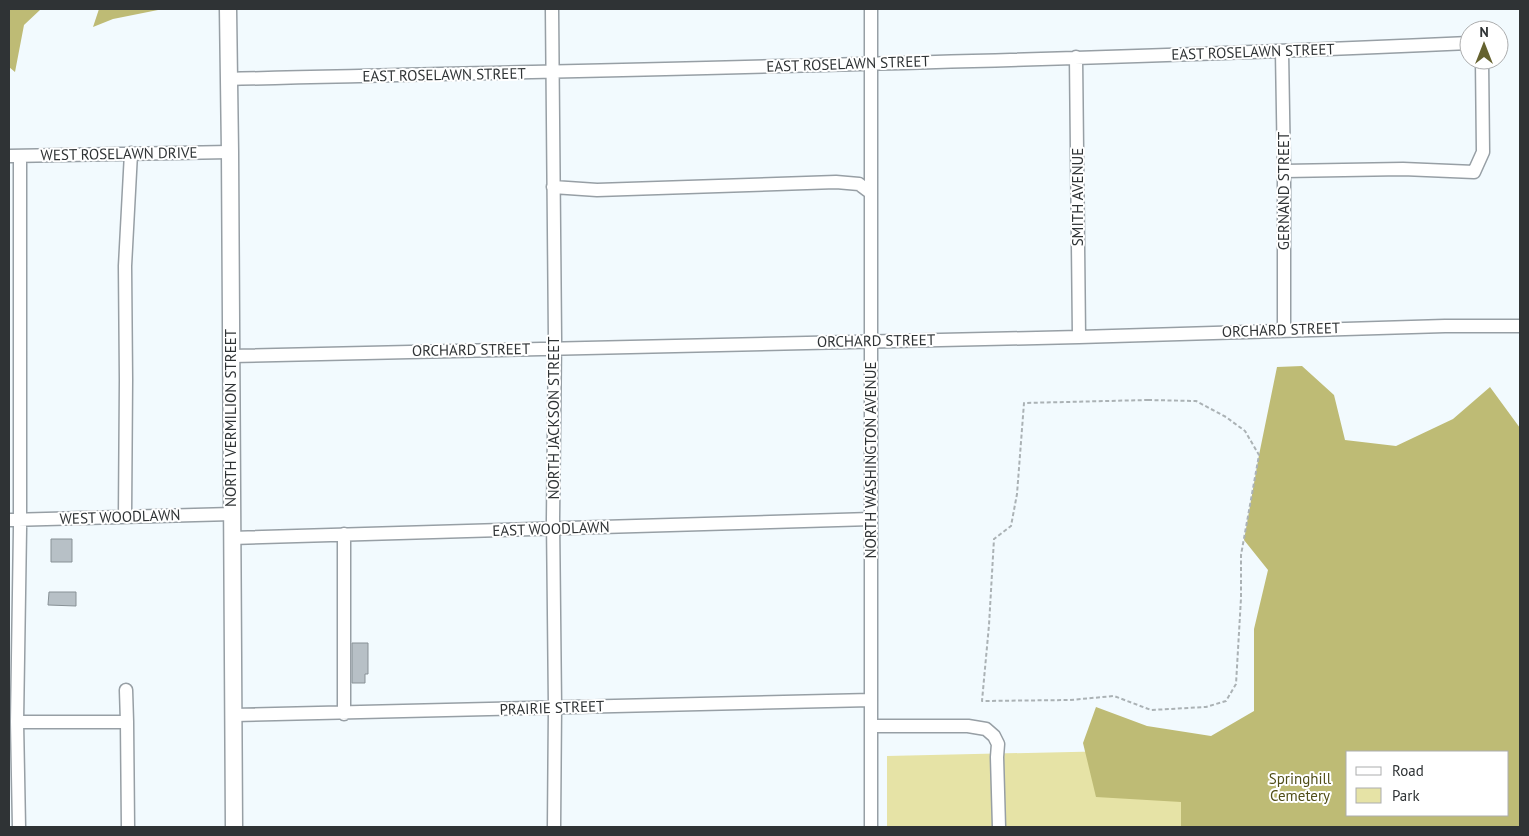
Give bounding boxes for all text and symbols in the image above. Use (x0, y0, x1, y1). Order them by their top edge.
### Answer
north arrow (1459, 20, 1509, 70)
text: N (1479, 23, 1489, 41)
street label: EAST ROSELAWN STREET (1171, 39, 1336, 64)
street label: EAST ROSELAWN STREET (766, 51, 931, 76)
street label: EAST ROSELAWN STREET (362, 64, 527, 85)
street label: GERNAND STREET (1274, 131, 1293, 250)
street label: WEST ROSELAWN DRIVE (40, 143, 198, 164)
street label: SMITH AVENUE (1068, 148, 1087, 246)
street label: ORCHARD STREET (1222, 318, 1341, 341)
street label: NORTH VERMILION STREET (221, 328, 240, 507)
street label: ORCHARD STREET (817, 330, 936, 351)
street label: NORTH JACKSON STREET (544, 336, 563, 500)
street label: ORCHARD STREET (412, 339, 531, 360)
street label: NORTH WASHINGTON AVENUE (861, 361, 880, 559)
street label: WEST WOODLAWN (59, 505, 181, 528)
street label: EAST WOODLAWN (492, 517, 610, 540)
street label: PRAIRIE STREET (499, 696, 605, 719)
legend (1346, 751, 1509, 816)
text: Road (1392, 761, 1424, 780)
park label: Springhill Cemetery (1269, 769, 1332, 805)
text: Park (1392, 786, 1420, 805)

